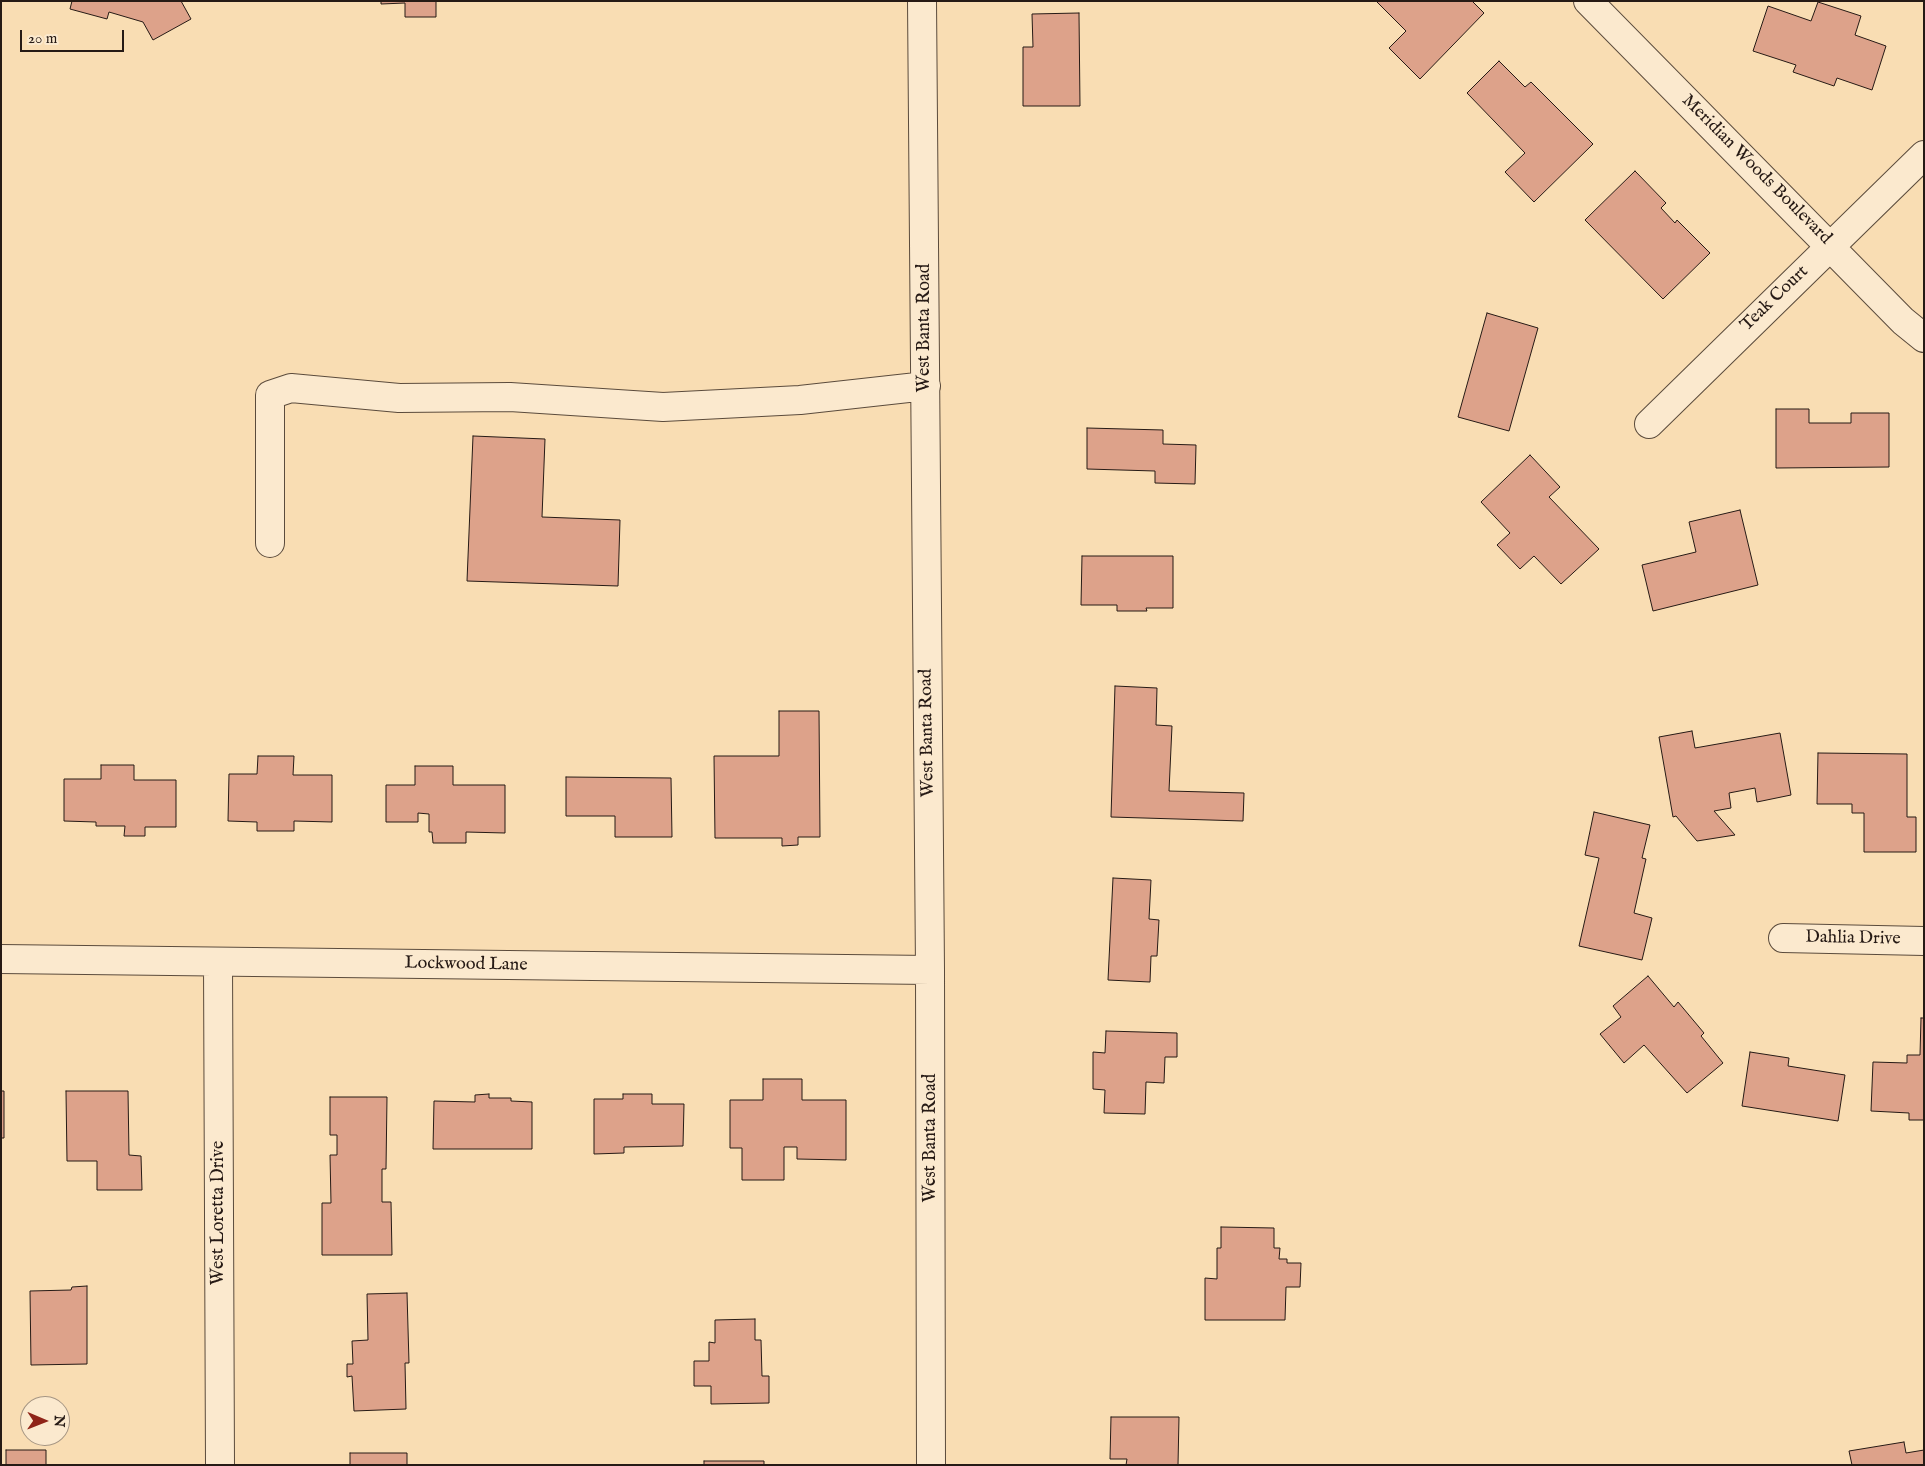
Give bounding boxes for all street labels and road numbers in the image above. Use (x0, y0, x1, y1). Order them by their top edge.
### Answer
street label: Meridian Woods Boulevard (1676, 90, 1836, 250)
street label: Teak Court (1737, 261, 1813, 337)
street label: West Banta Road (914, 264, 936, 392)
street label: West Banta Road (916, 668, 940, 798)
street label: Dahlia Drive (1805, 927, 1901, 951)
street label: Lockwood Lane (404, 953, 528, 977)
street label: West Banta Road (920, 1074, 942, 1202)
street label: West Loretta Drive (208, 1141, 230, 1285)

